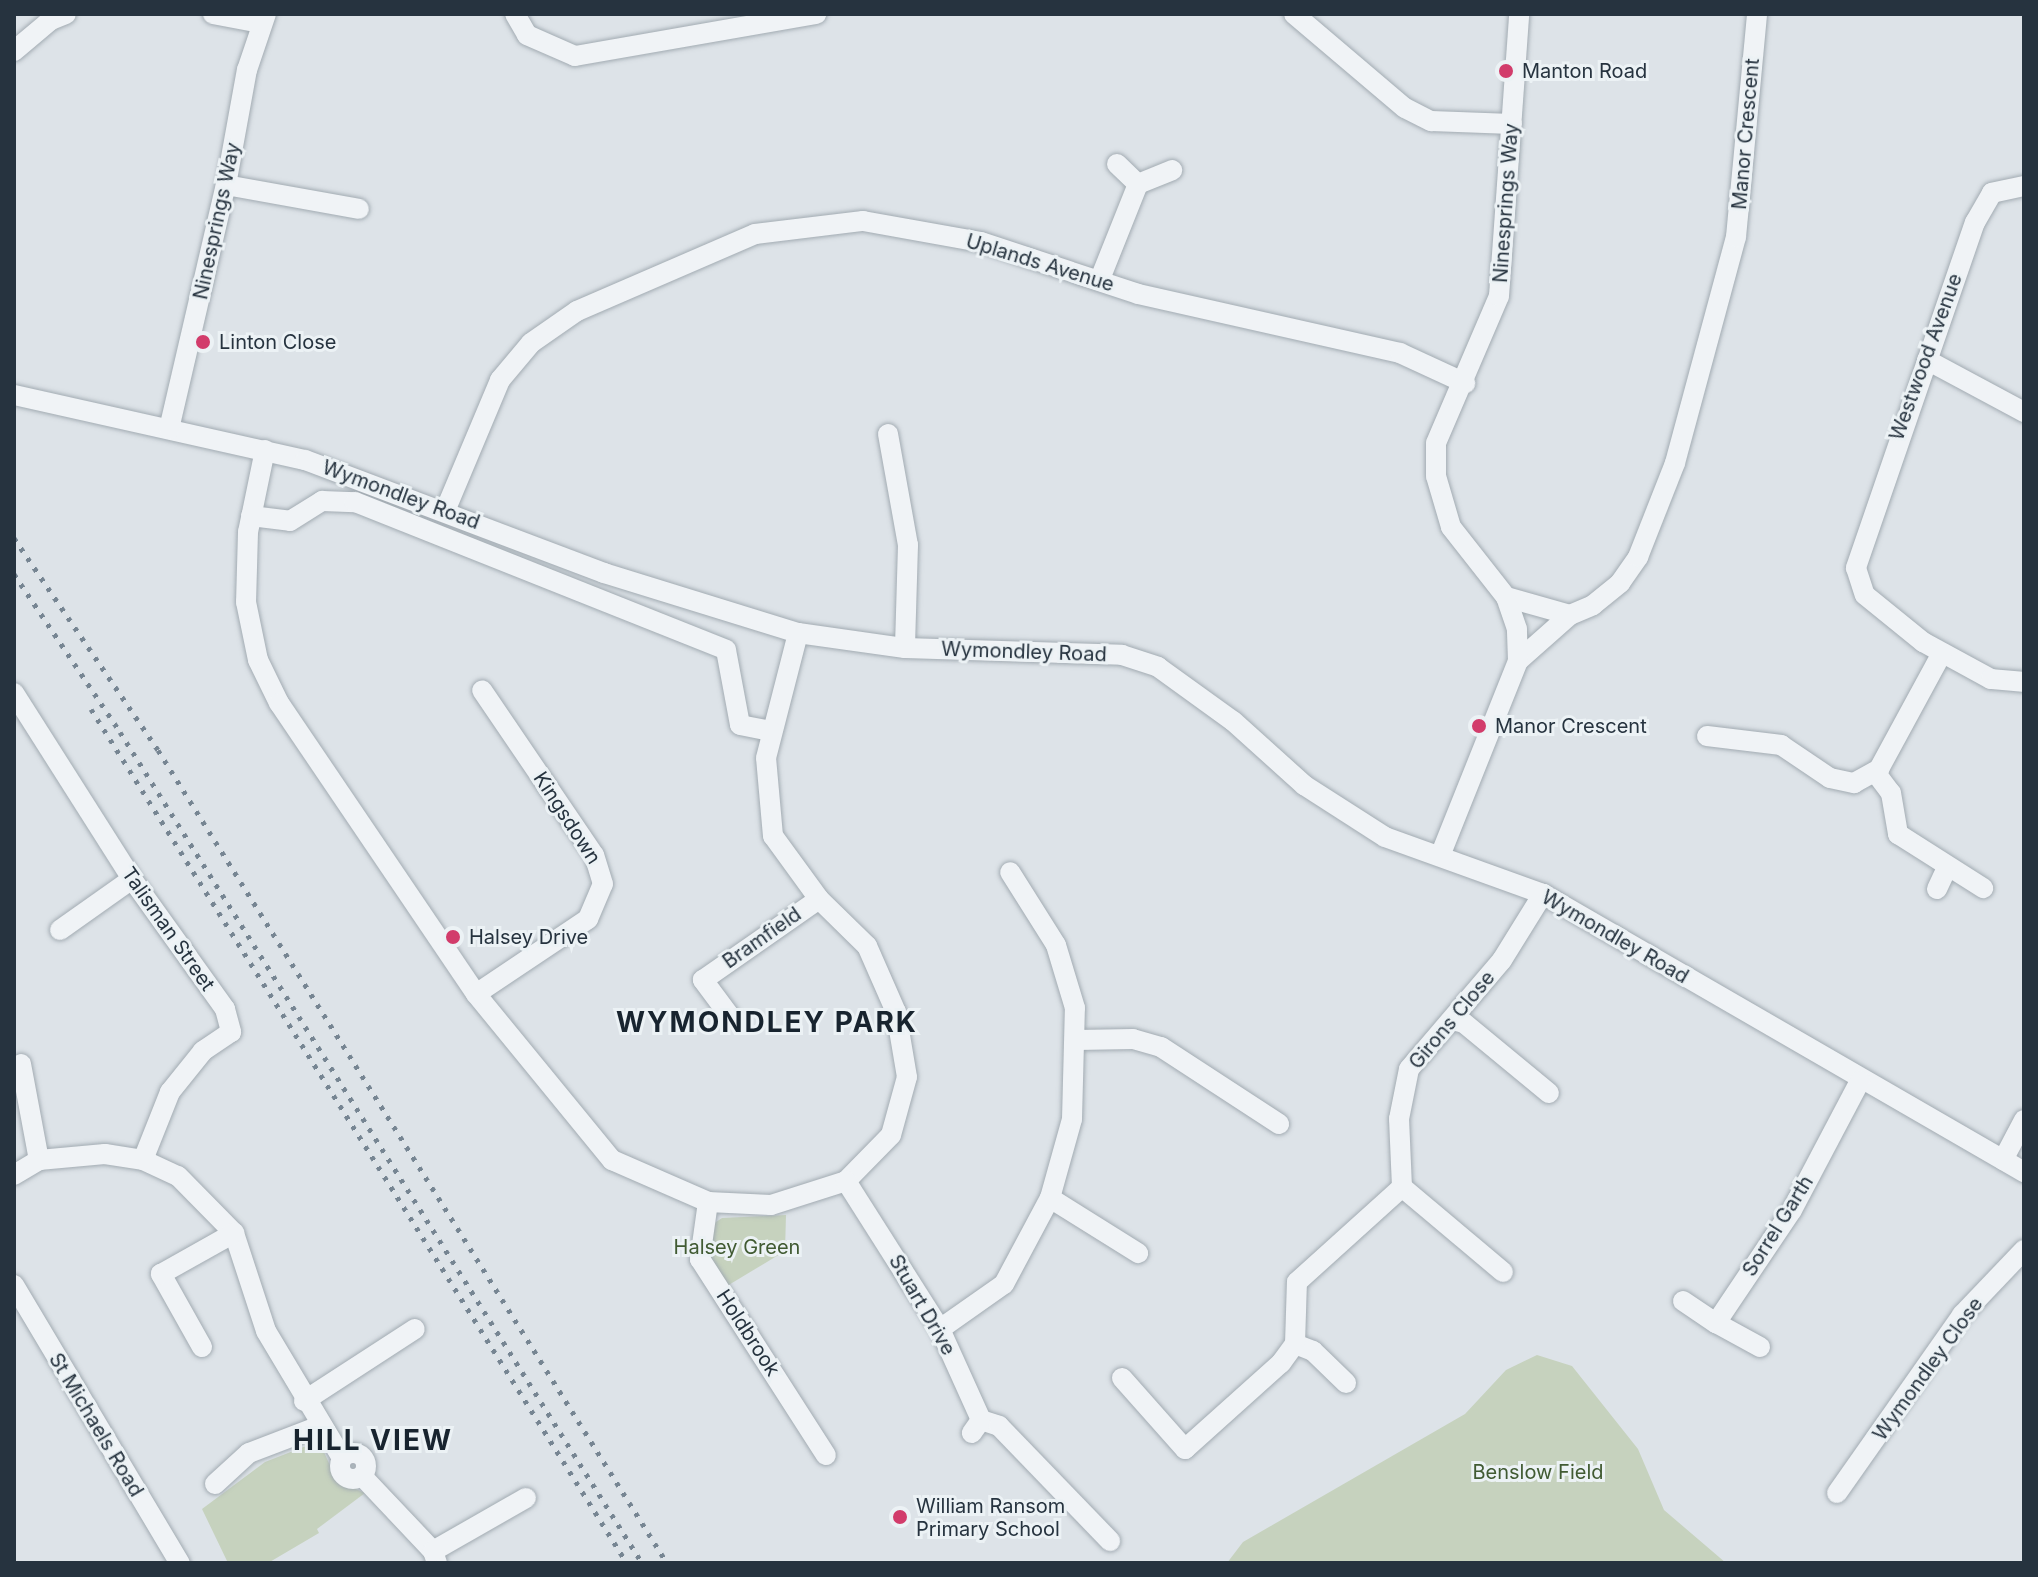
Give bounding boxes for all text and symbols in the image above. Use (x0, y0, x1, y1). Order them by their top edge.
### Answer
street label: Manor Crescent (1727, 57, 1765, 211)
place label: Manton Road (1522, 59, 1647, 83)
marker: Manton Road (1497, 62, 1515, 80)
street label: Ninesprings Way (1488, 122, 1524, 284)
street label: Ninesprings Way (189, 140, 245, 302)
street label: Uplands Avenue (963, 229, 1117, 297)
street label: Westwood Avenue (1885, 270, 1967, 444)
place label: Linton Close (219, 330, 336, 354)
marker: Linton Close (194, 333, 212, 351)
street label: Wymondley Road (319, 455, 483, 535)
street label: Wymondley Road (941, 637, 1107, 667)
place label: Manor Crescent (1495, 714, 1647, 738)
marker: Manor Crescent (1470, 717, 1488, 735)
street label: Kingsdown (528, 767, 606, 869)
street label: Talisman Street (116, 863, 220, 995)
street label: Wymondley Road (1537, 885, 1693, 989)
street label: Bramfield (718, 902, 806, 974)
place label: Halsey Drive (469, 925, 588, 949)
marker: Halsey Drive (444, 928, 462, 946)
street label: Girons Close (1404, 966, 1500, 1074)
district label: WYMONDLEY PARK (616, 1005, 918, 1039)
street label: Sorrel Garth (1738, 1171, 1818, 1281)
park label: Halsey Green (674, 1235, 800, 1259)
street label: Stuart Drive (884, 1250, 960, 1360)
street label: Holdbrook (711, 1285, 785, 1381)
street label: Wymondley Close (1868, 1293, 1988, 1445)
street label: St Michaels Road (44, 1349, 148, 1501)
district label: HILL VIEW (293, 1423, 453, 1457)
park label: Benslow Field (1473, 1460, 1603, 1484)
place label: William Ransom Primary School (916, 1494, 1065, 1541)
marker: William Ransom Primary School (891, 1508, 909, 1526)

